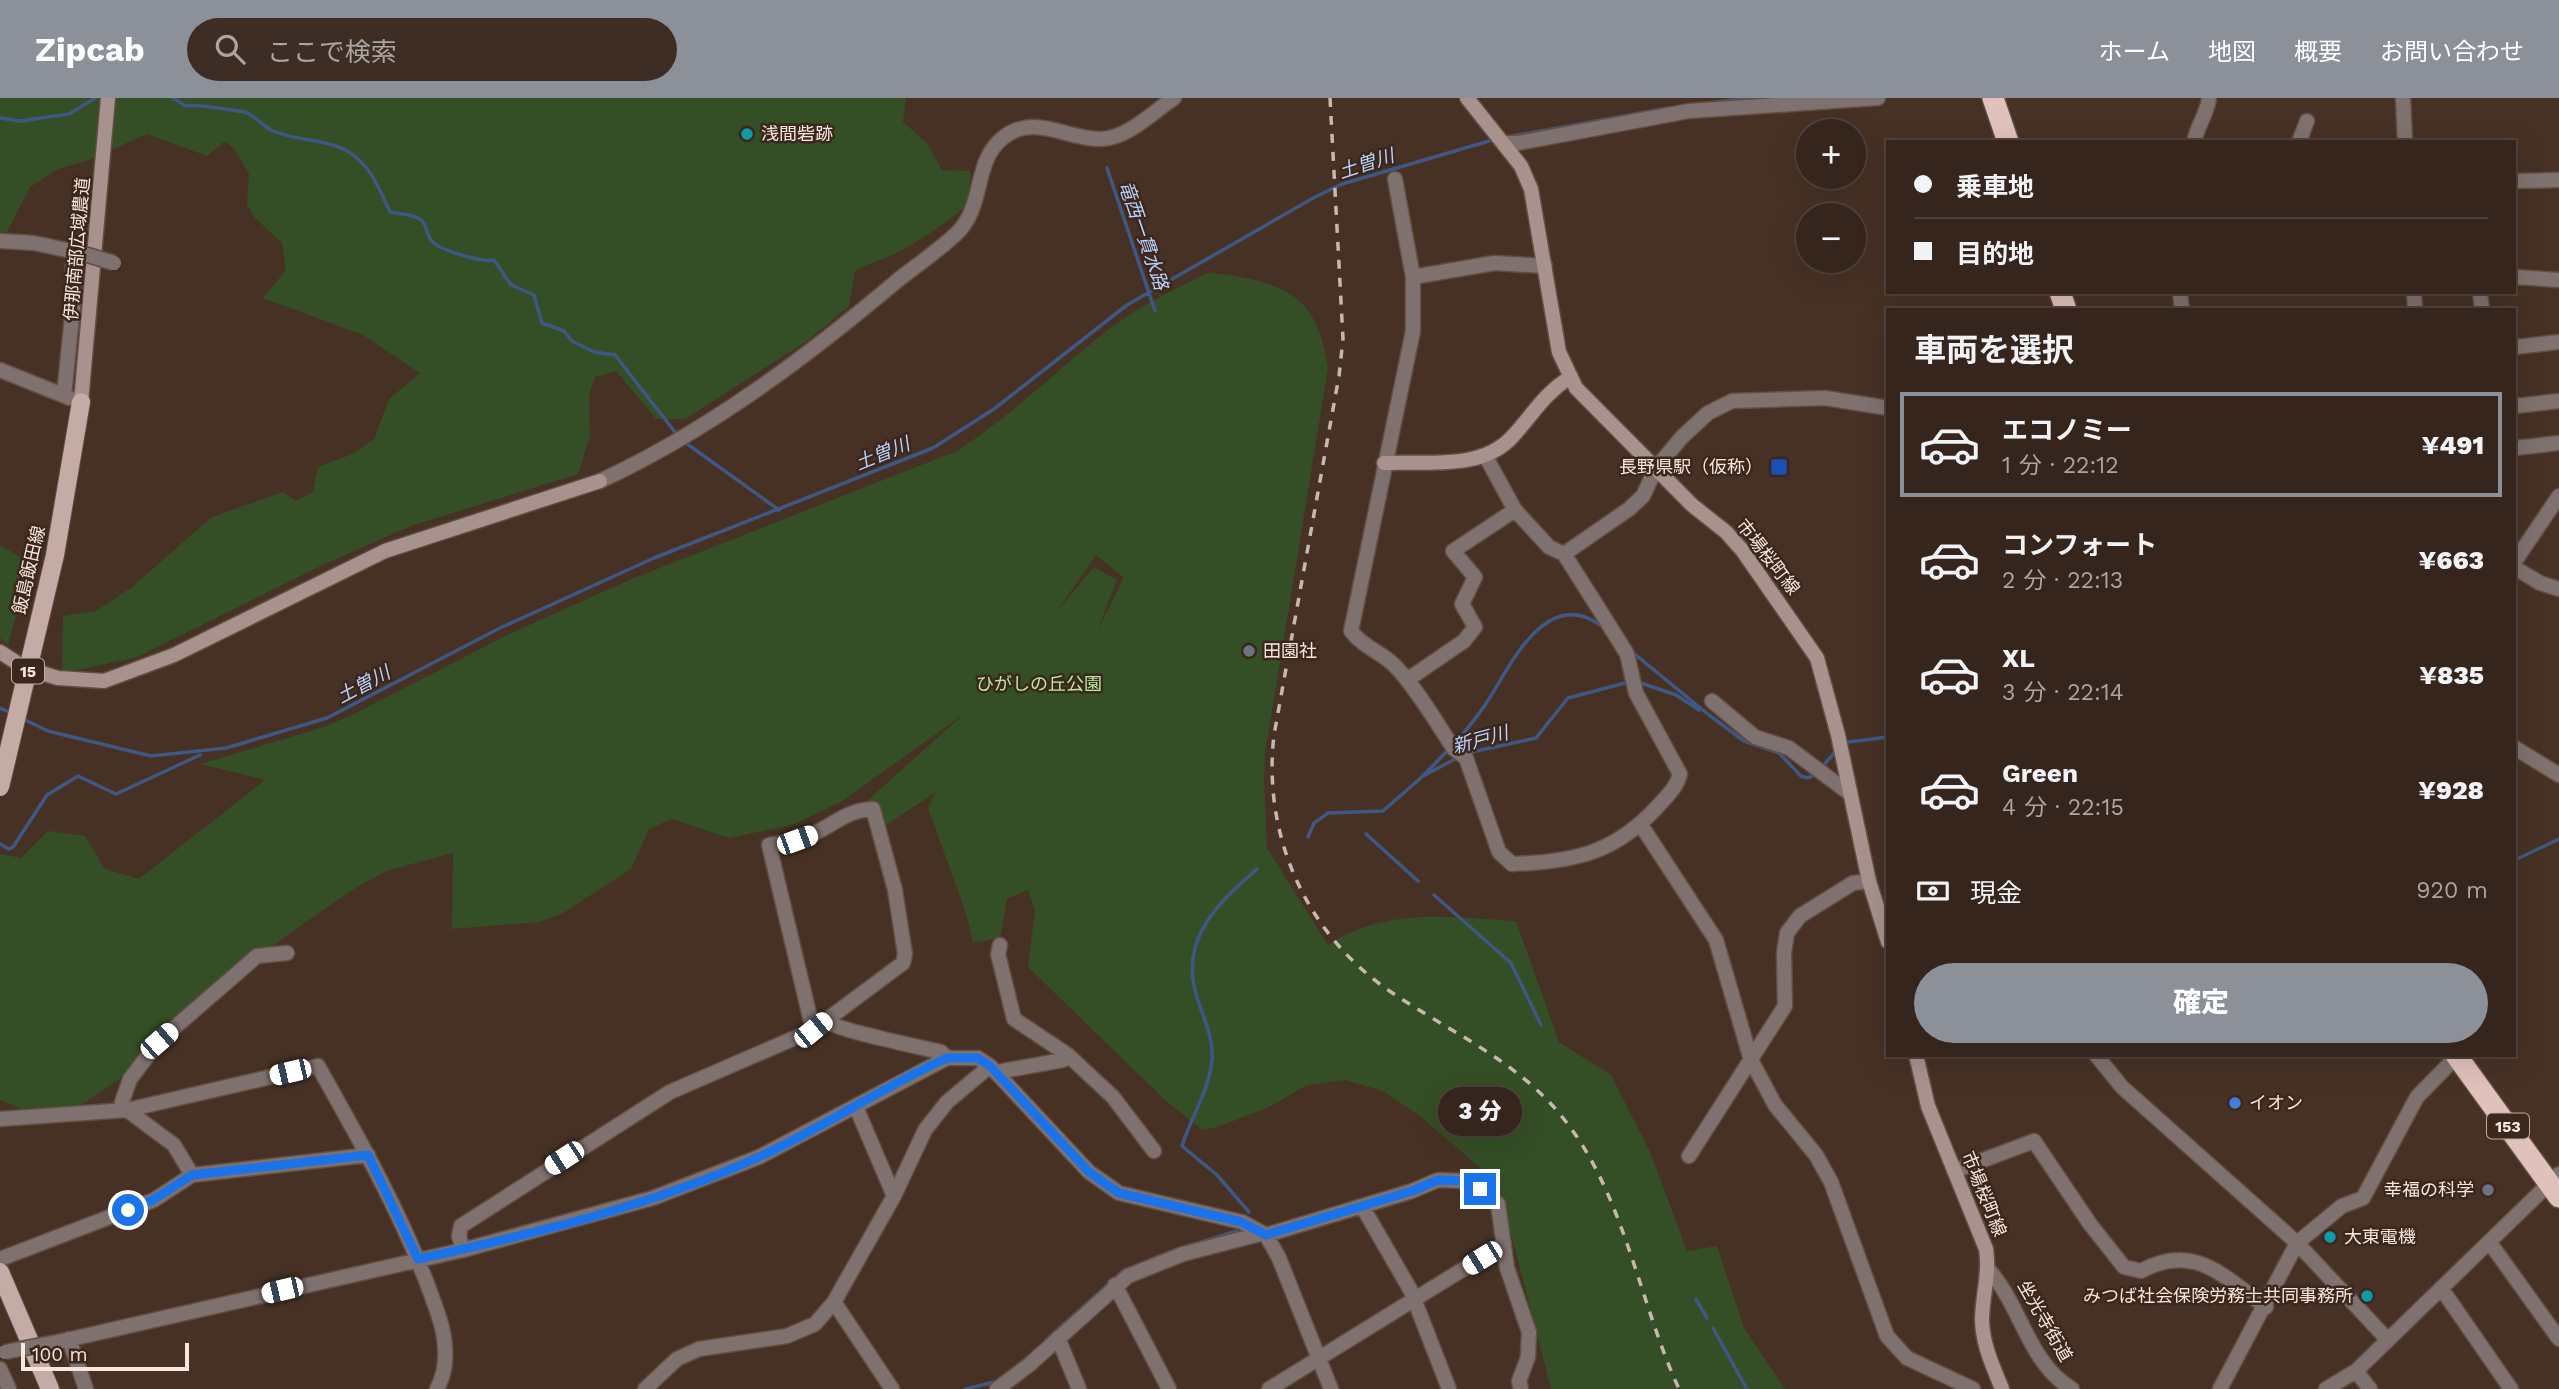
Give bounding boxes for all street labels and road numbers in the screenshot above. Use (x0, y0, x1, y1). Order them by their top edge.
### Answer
street label: 伊那南部広域農道 (60, 176, 93, 322)
street label: 市場桜町線 (1732, 515, 1804, 599)
street label: 飯島飯田線 (8, 524, 49, 616)
road number: 15 (12, 658, 44, 684)
road number: 153 (2487, 1114, 2529, 1138)
street label: 市場桜町線 (1958, 1148, 2011, 1239)
street label: 坐光寺街道 (2014, 1277, 2077, 1365)

